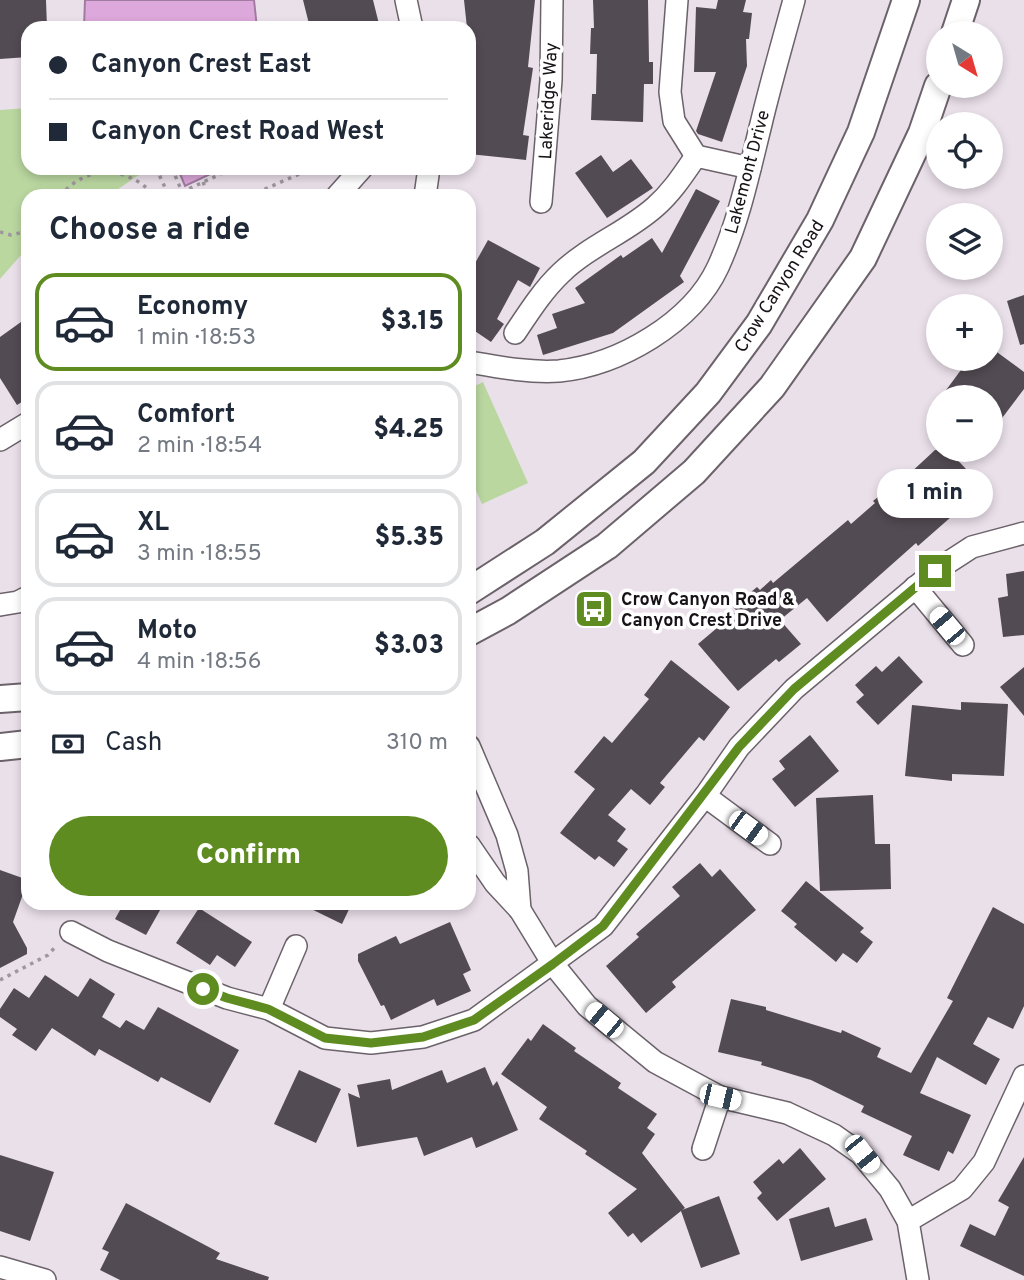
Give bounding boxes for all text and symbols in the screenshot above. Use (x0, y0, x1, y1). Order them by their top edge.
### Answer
north arrow (926, 21, 1003, 98)
map controls (926, 21, 1003, 462)
street label: Lakeridge Way (535, 42, 564, 160)
text: Canyon Crest East (91, 49, 312, 82)
street label: Lakemont Drive (721, 108, 776, 237)
button: locate (926, 112, 1003, 189)
text: Canyon Crest Road West (91, 116, 384, 149)
button: layers (926, 203, 1003, 280)
text: Choose a ride (49, 211, 250, 251)
street label: Crow Canyon Road (730, 216, 830, 357)
icon: car (53, 291, 116, 354)
text: Economy (137, 291, 248, 324)
button: + (926, 294, 1003, 371)
text: $3.15 (380, 306, 444, 339)
text: 1 min · 18:53 (137, 324, 256, 353)
button: − (926, 385, 1003, 462)
icon: car (53, 399, 116, 462)
text: Comfort (137, 399, 235, 432)
text: $4.25 (373, 414, 444, 447)
text: 2 min · 18:54 (137, 432, 262, 461)
callout: 1 min (877, 470, 993, 518)
text: 1 min (907, 479, 963, 508)
icon: car (53, 507, 116, 570)
text: XL (137, 507, 169, 540)
text: $5.35 (375, 522, 444, 555)
text: 3 min · 18:55 (137, 540, 262, 569)
route end (919, 555, 951, 587)
bus stop icon: Crow Canyon Road & Canyon Crest Drive (573, 588, 615, 630)
place label: Crow Canyon Road & Canyon Crest Drive (621, 589, 795, 633)
car (926, 603, 969, 649)
icon: car (53, 615, 116, 678)
text: Moto (137, 615, 197, 648)
text: $3.03 (374, 630, 444, 663)
text: 4 min · 18:56 (137, 648, 262, 677)
icon: cash (49, 725, 87, 763)
text: Cash (105, 727, 162, 760)
text: 310 m (386, 729, 448, 758)
car (725, 807, 772, 849)
button: Confirm (49, 816, 448, 896)
route start (187, 973, 219, 1005)
car (582, 998, 627, 1042)
car (698, 1082, 743, 1112)
car (841, 1131, 884, 1177)

